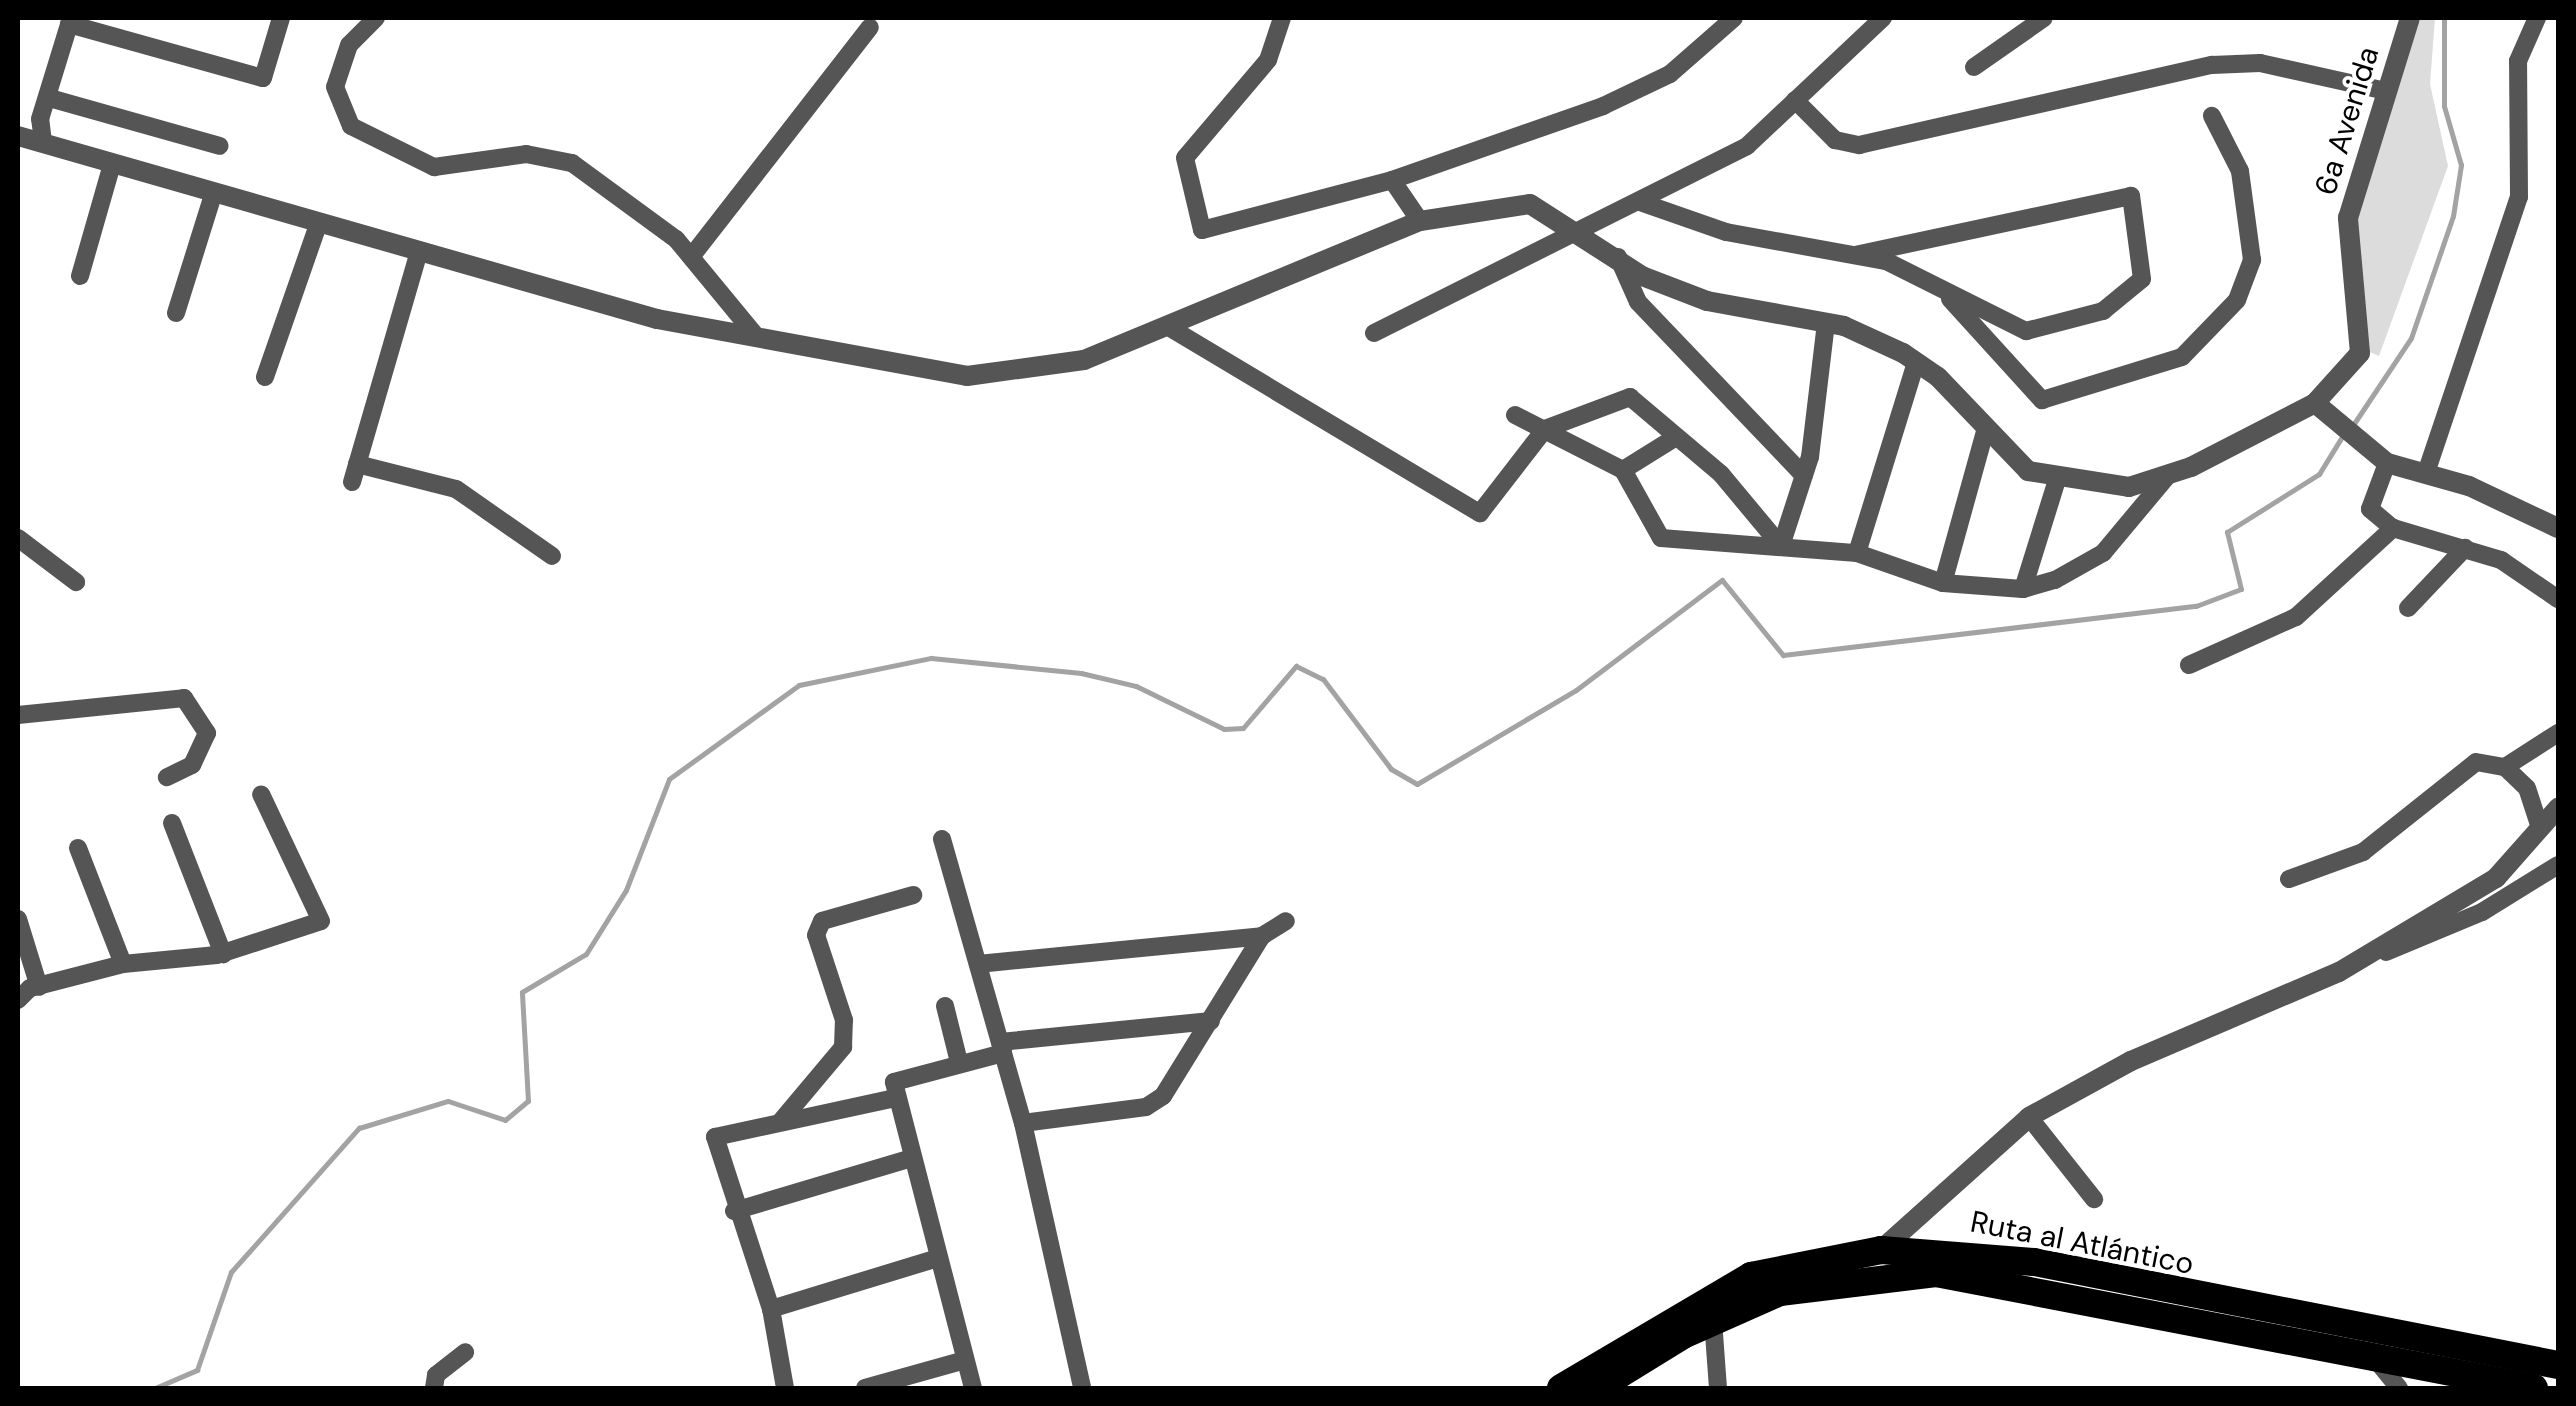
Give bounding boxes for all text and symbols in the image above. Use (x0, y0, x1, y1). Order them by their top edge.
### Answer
street label: 6a Avenida (2307, 42, 2387, 200)
street label: Ruta al Atlántico (1967, 1204, 2197, 1282)

